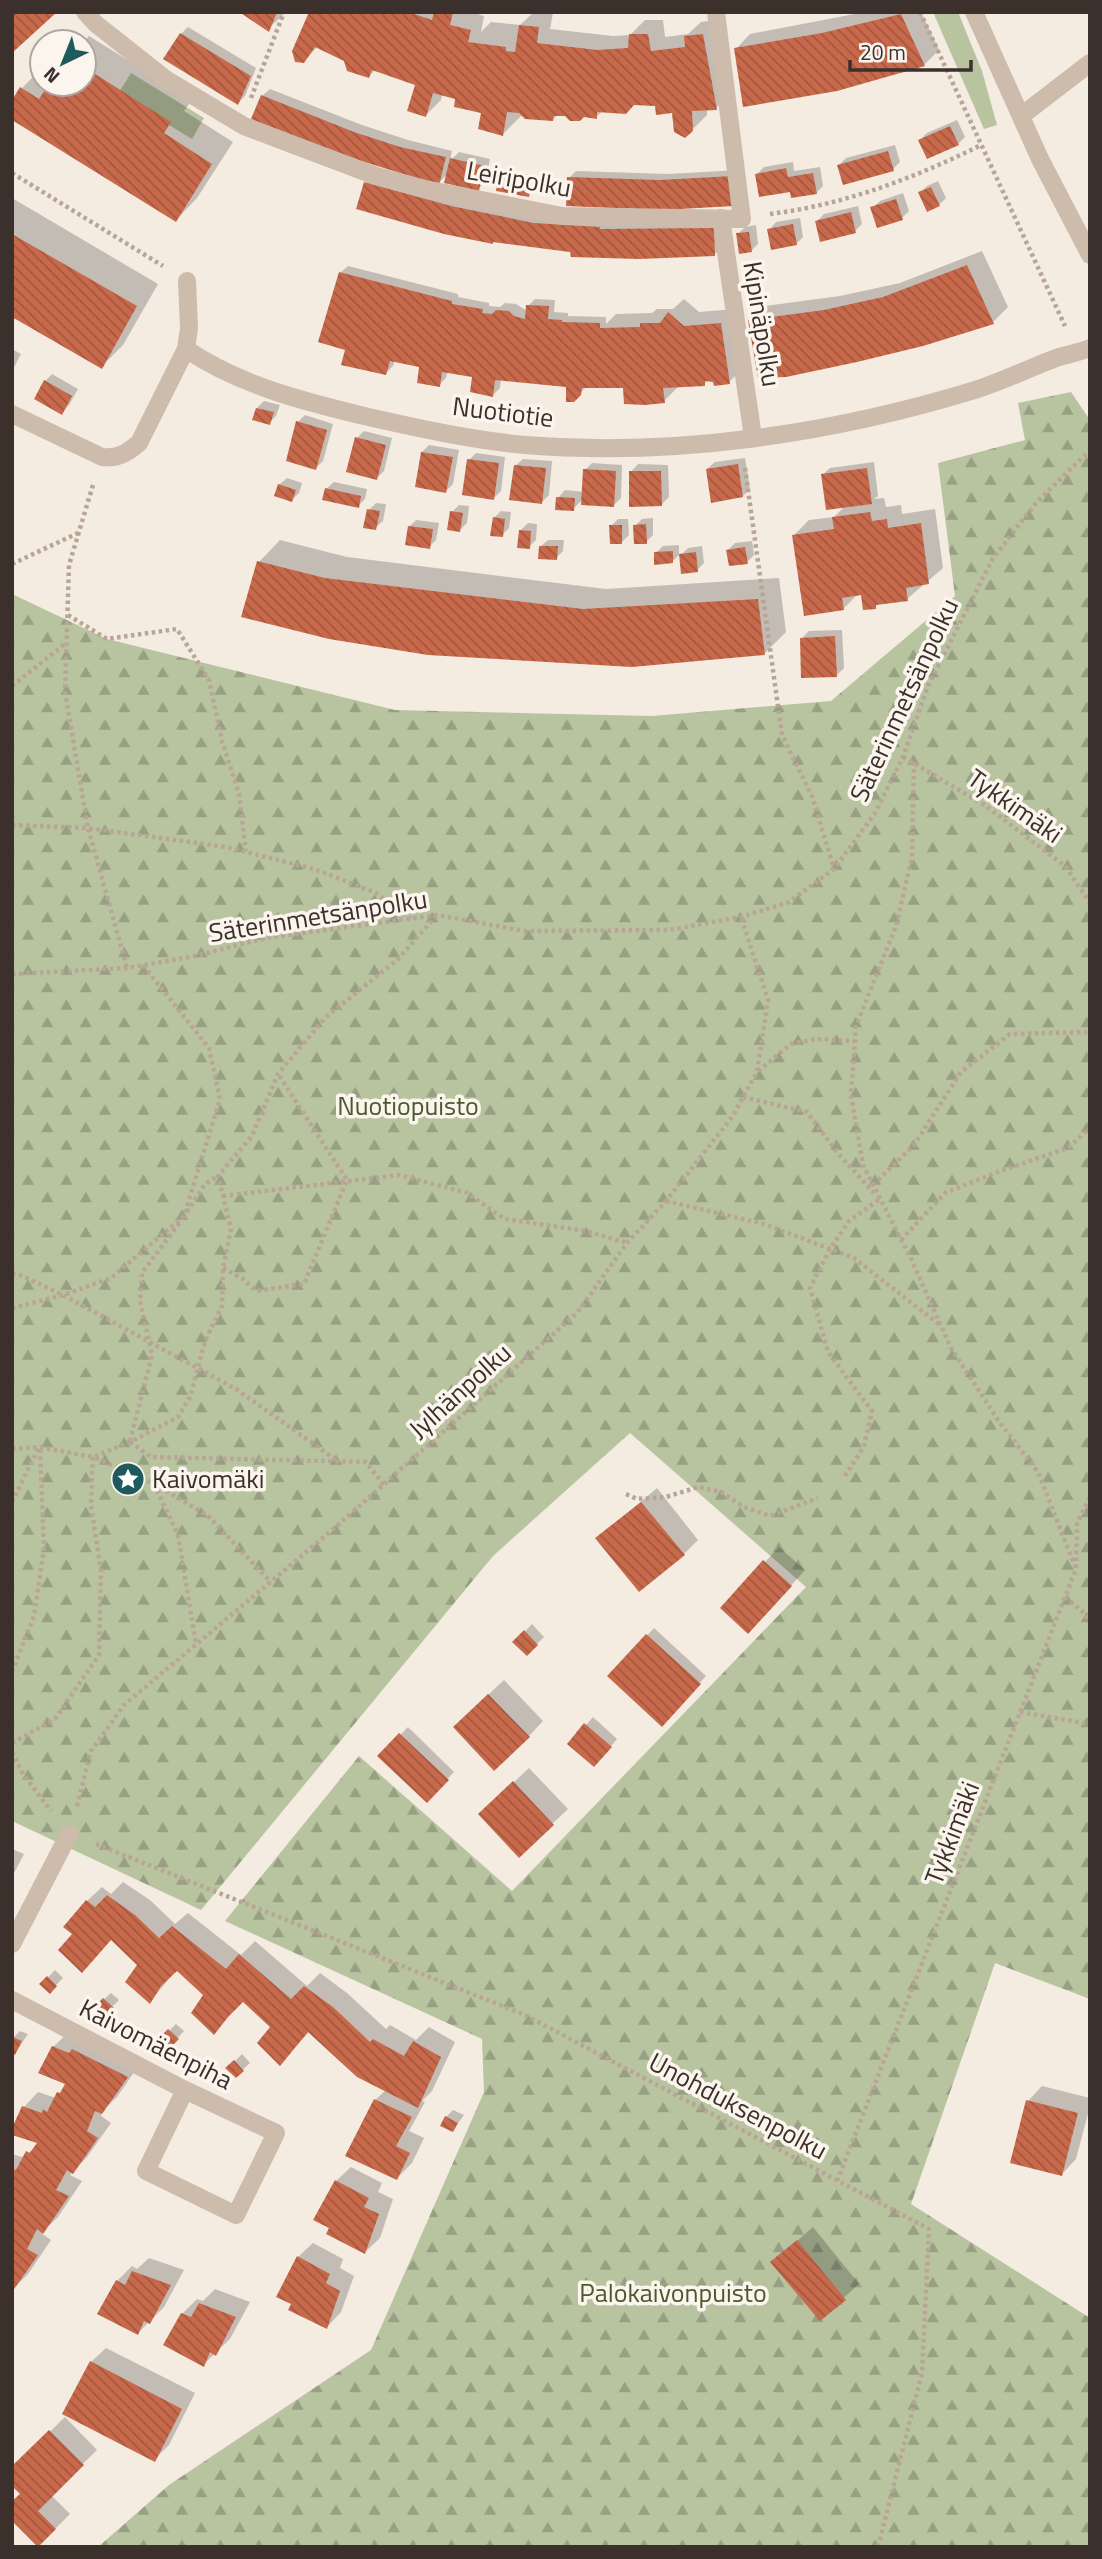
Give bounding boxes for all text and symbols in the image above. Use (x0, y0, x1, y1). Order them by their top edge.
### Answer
north arrow (28, 28, 98, 98)
scale bar (850, 28, 971, 72)
text: 20 m (860, 36, 906, 68)
text: N (36, 61, 66, 91)
street label: Leiripolku (464, 150, 574, 207)
street label: Kipinäpolku (733, 258, 792, 389)
street label: Nuotiotie (450, 386, 556, 437)
street label: Säterinmetsänpolku (839, 592, 968, 808)
street label: Tykkimäki (960, 759, 1071, 853)
street label: Säterinmetsänpolku (206, 879, 430, 952)
park label: Nuotiopuisto (337, 1086, 479, 1125)
street label: Jylhänpolku (400, 1334, 520, 1448)
place label: Kaivomäki (152, 1459, 264, 1498)
place icon: Kaivomäki (109, 1460, 147, 1498)
street label: Tykkimäki (914, 1775, 989, 1890)
street label: Kaivomäenpiha (73, 1988, 240, 2099)
street label: Unohduksenpolku (642, 2042, 834, 2169)
park label: Palokaivonpuisto (579, 2273, 767, 2312)

